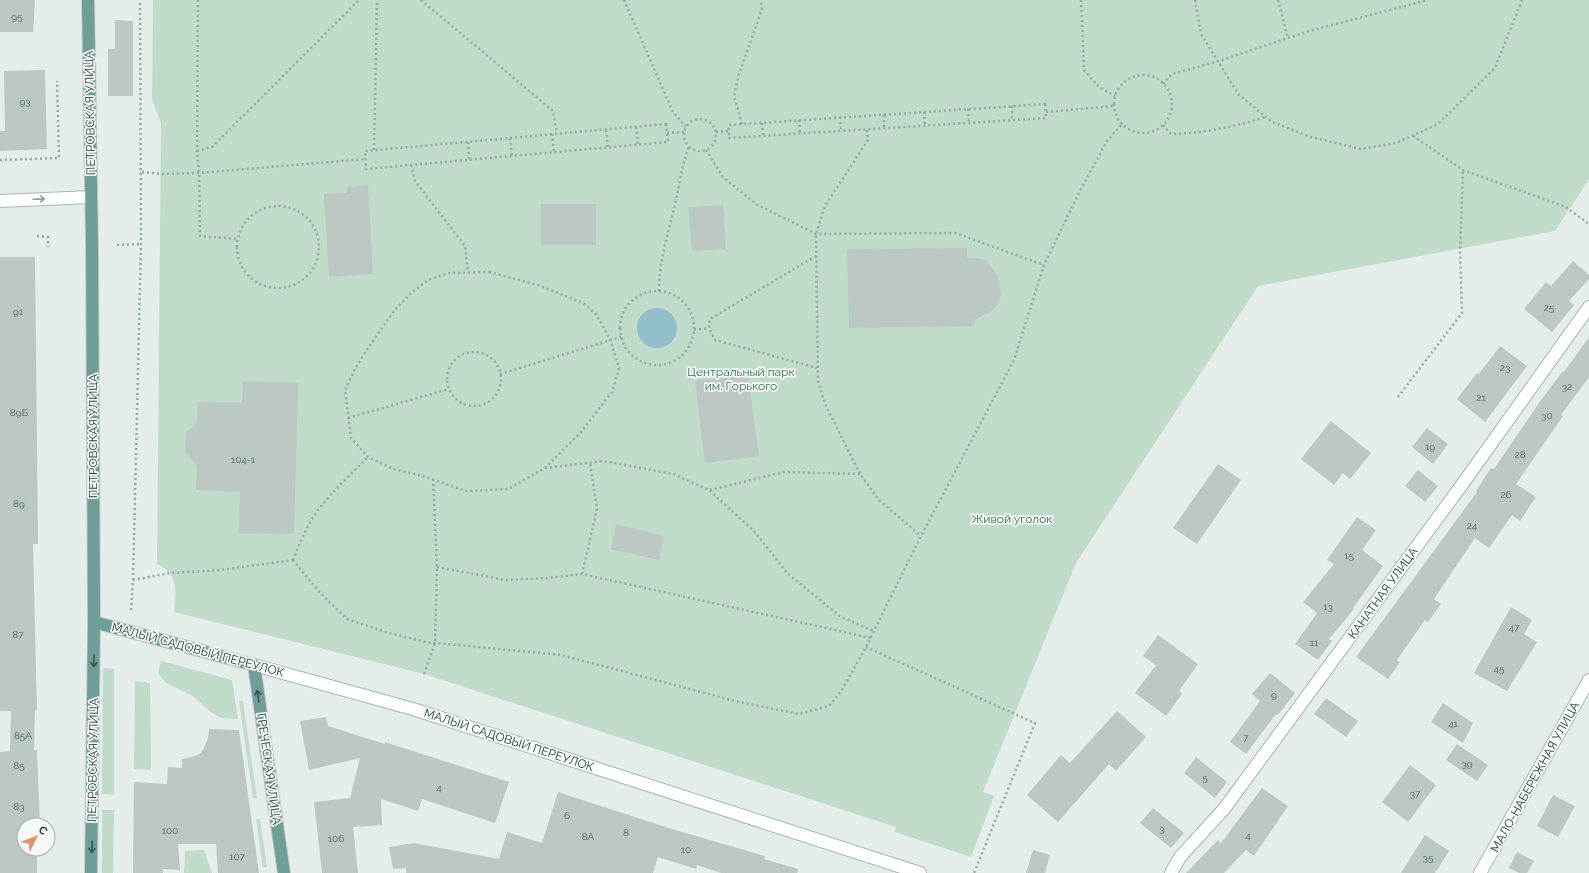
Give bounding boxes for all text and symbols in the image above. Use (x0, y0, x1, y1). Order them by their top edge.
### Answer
house number: 95 (11, 11, 23, 22)
street label: ПЕТРОВСКАЯ УЛИЦА (82, 51, 98, 175)
house number: 93 (19, 96, 31, 107)
one-way arrow (32, 195, 45, 203)
house number: 25 (1544, 302, 1555, 313)
house number: 91 (13, 306, 24, 317)
house number: 23 (1500, 362, 1510, 373)
park label: Центральный парк им. Горького (687, 365, 795, 393)
street label: ПЕТРОВСКАЯ УЛИЦА (86, 374, 100, 498)
house number: 32 (1562, 381, 1572, 392)
house number: 21 (1476, 392, 1486, 403)
house number: 89Б (10, 407, 29, 418)
house number: 30 (1541, 410, 1553, 421)
house number: 19 (1425, 441, 1435, 452)
house number: 28 (1514, 449, 1526, 460)
house number: 104-1 (231, 454, 256, 465)
house number: 26 (1500, 489, 1512, 500)
house number: 89 (13, 498, 25, 509)
park label: Живой уголок (971, 512, 1053, 526)
house number: 24 (1467, 520, 1478, 531)
street label: КАНАТНАЯ УЛИЦА (1345, 545, 1421, 641)
house number: 15 (1344, 550, 1354, 561)
house number: 13 (1323, 601, 1333, 612)
street label: МАЛЫЙ САДОВЫЙ ПЕРЕУЛОК (110, 620, 286, 680)
house number: 47 (1509, 622, 1520, 633)
house number: 87 (12, 629, 24, 640)
house number: 11 (1310, 637, 1319, 648)
one-way arrow (90, 654, 98, 667)
house number: 45 (1494, 663, 1505, 674)
house number: 9 (1271, 689, 1277, 700)
one-way arrow (254, 690, 262, 703)
street label: ПЕТРОВСКАЯ УЛИЦА (85, 698, 101, 822)
street label: МАЛО-НАБЕРЕЖНАЯ УЛИЦА (1488, 699, 1582, 855)
street label: МАЛЫЙ САДОВЫЙ ПЕРЕУЛОК (422, 706, 596, 774)
street label: ГРЕЧЕСКАЯ УЛИЦА (254, 712, 284, 826)
house number: 41 (1448, 718, 1459, 729)
house number: 85А (14, 730, 32, 741)
house number: 7 (1243, 732, 1249, 743)
house number: 39 (1461, 758, 1473, 769)
house number: 85 (13, 760, 25, 771)
house number: 5 (1202, 772, 1208, 783)
house number: 4 (436, 782, 442, 793)
house number: 37 (1410, 788, 1421, 799)
house number: 83 (13, 801, 25, 812)
house number: 6 (564, 810, 570, 821)
north arrow (16, 817, 56, 857)
text: С (36, 823, 51, 838)
house number: 3 (1159, 823, 1165, 834)
house number: 100 (162, 825, 178, 836)
house number: 8 (623, 827, 629, 838)
house number: 4 (1245, 830, 1251, 841)
house number: 8А (582, 831, 595, 842)
house number: 106 (328, 833, 344, 844)
one-way arrow (88, 840, 96, 853)
house number: 10 (681, 844, 691, 855)
house number: 107 (229, 851, 245, 862)
house number: 35 (1423, 852, 1434, 863)

